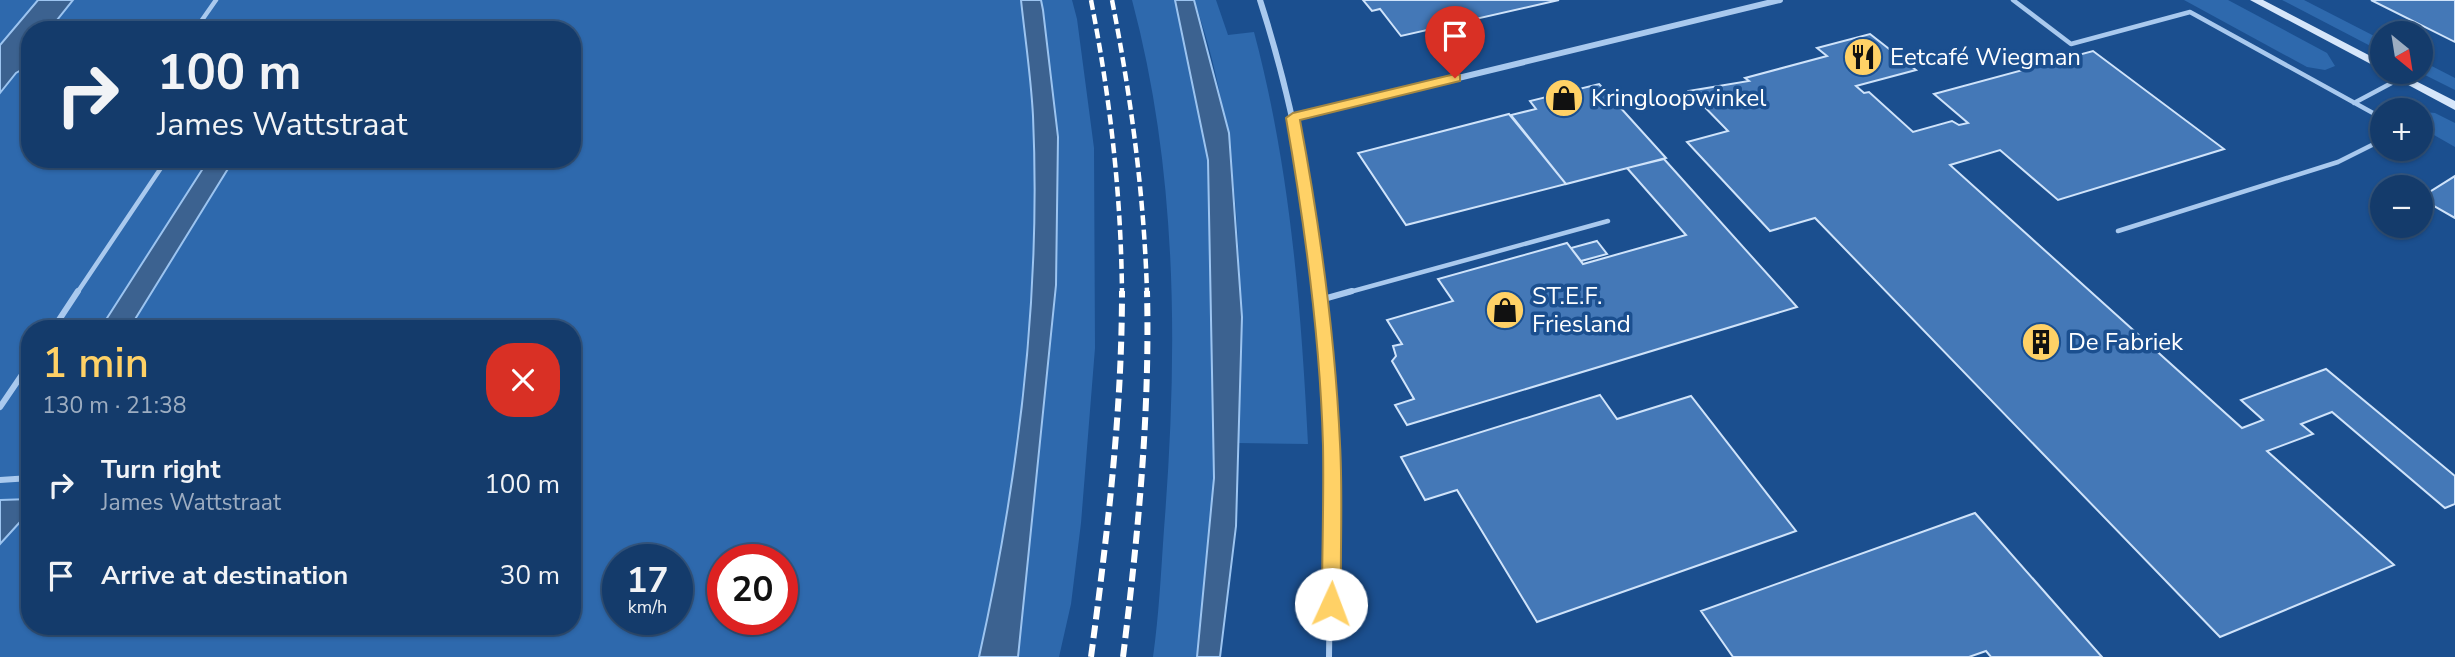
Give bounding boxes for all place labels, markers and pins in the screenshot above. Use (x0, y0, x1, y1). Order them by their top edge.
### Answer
pin (1425, 6, 1485, 78)
restaurant icon: Eetcafé Wiegman (1842, 36, 1884, 78)
place label: Eetcafé Wiegman (1890, 41, 2081, 73)
shop icon: Kringloopwinkel (1543, 77, 1585, 119)
place label: Kringloopwinkel (1591, 82, 1766, 114)
place label: ST.E.F. Friesland (1532, 280, 1631, 340)
shop icon: ST.E.F. Friesland (1484, 289, 1526, 331)
building icon: De Fabriek (2020, 321, 2062, 363)
place label: De Fabriek (2068, 326, 2184, 358)

